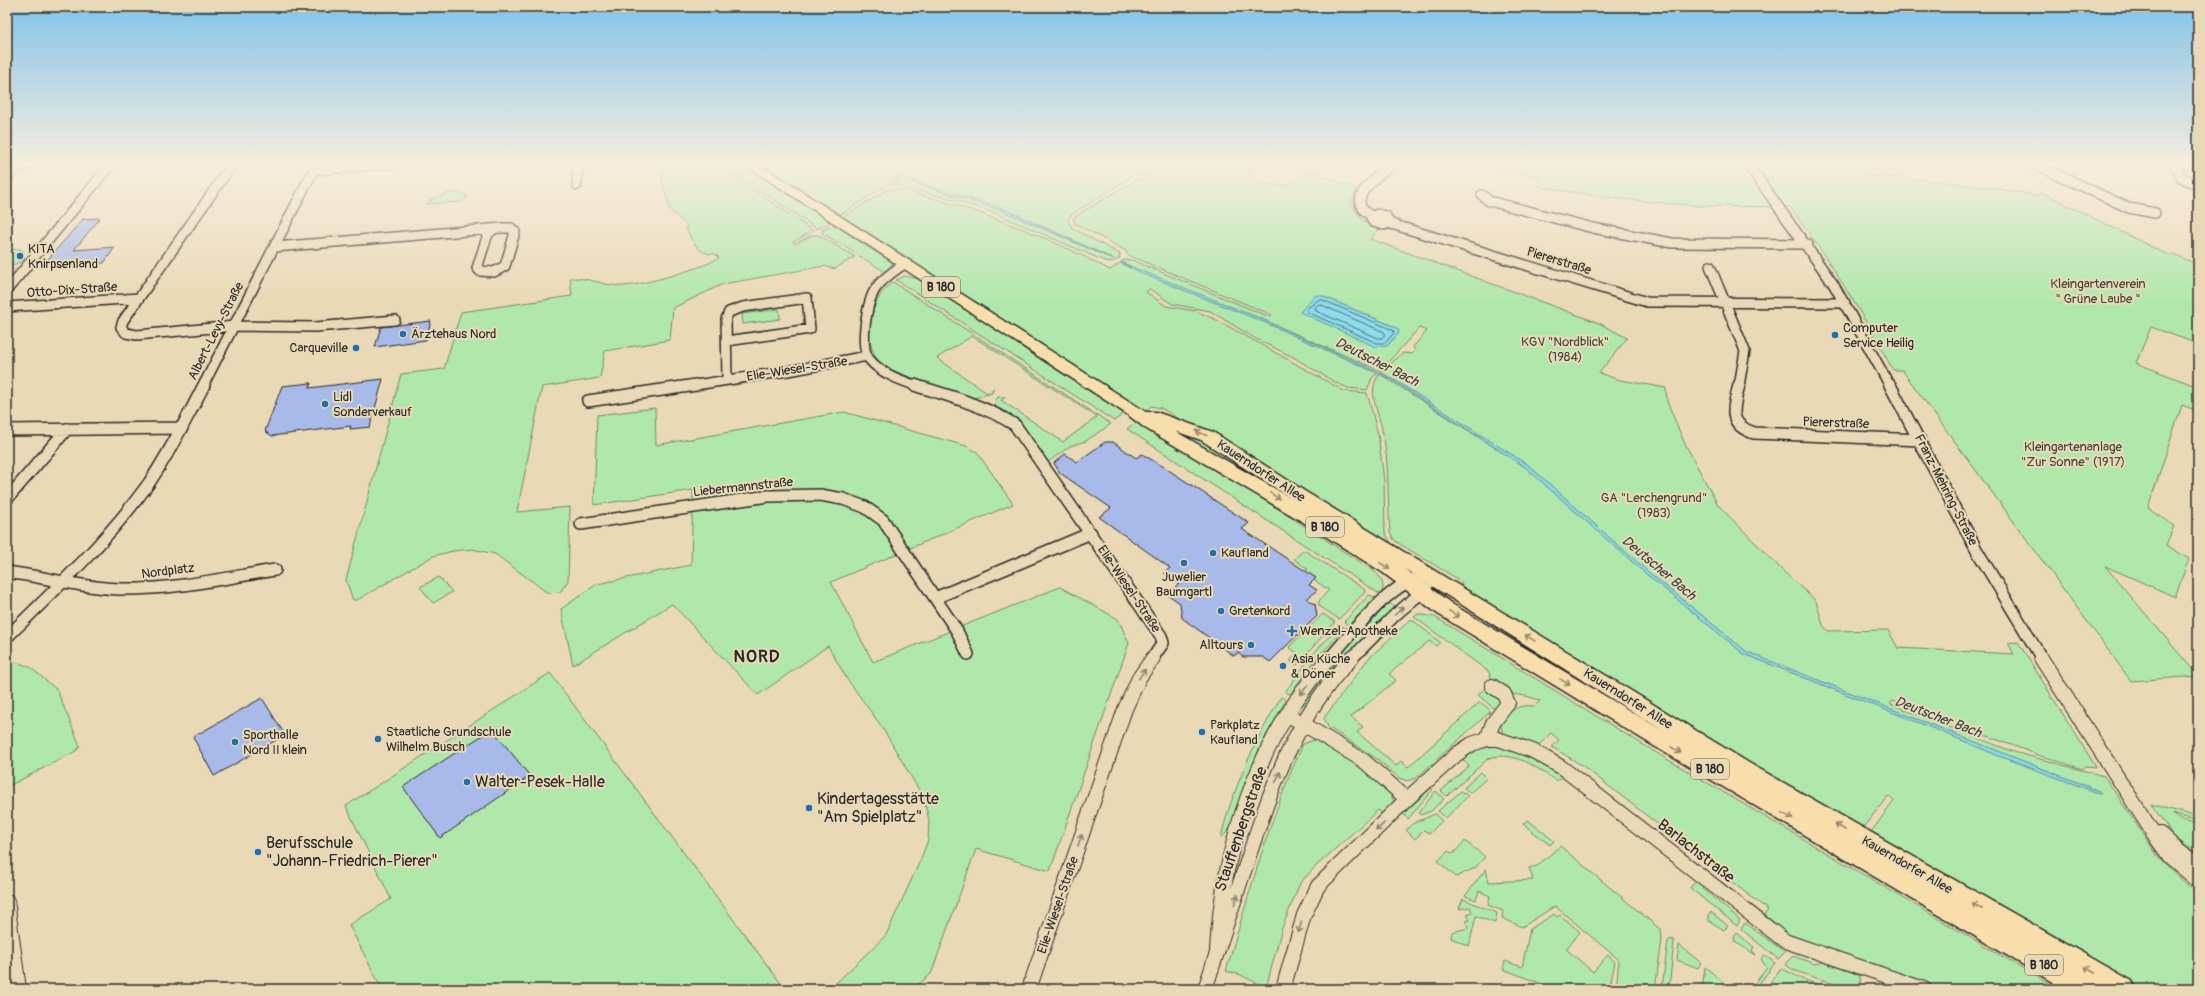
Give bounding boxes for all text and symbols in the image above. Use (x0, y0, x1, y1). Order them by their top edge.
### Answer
place label: KITA Knirpsenland (28, 241, 98, 272)
street label: Piererstraße (1525, 244, 1594, 279)
marker: KITA Knirpsenland (15, 251, 25, 261)
park label: Kleingartenverein " Grüne Laube " (2050, 276, 2146, 307)
road number: B 180 (922, 277, 960, 297)
street label: Otto-Dix-Straße (26, 279, 118, 301)
street label: Albert-Levy-Straße (184, 279, 248, 382)
place label: Computer Service Heilig (1843, 320, 1914, 351)
place label: Ärztehaus Nord (411, 326, 496, 342)
marker: Ärztehaus Nord (398, 329, 408, 339)
marker: Computer Service Heilig (1830, 330, 1840, 340)
water label: Deutscher Bach (1332, 334, 1423, 391)
park label: KGV "Nordblick" (1984) (1521, 334, 1609, 365)
place label: Carqueville (289, 340, 349, 356)
marker: Carqueville (351, 343, 361, 353)
street label: Elie-Wiesel-Straße (745, 353, 849, 385)
place label: Lidl Sonderverkauf (333, 389, 413, 420)
marker: Lidl Sonderverkauf (320, 399, 330, 409)
street label: Piererstraße (1802, 414, 1870, 432)
one-way arrow (1196, 429, 1208, 436)
street label: Franz-Mehring-Straße (1911, 432, 1981, 549)
street label: Kauerndorfer Allee (1214, 436, 1309, 506)
park label: Kleingartenanlage "Zur Sonne" (1917) (2021, 439, 2125, 470)
street label: Liebermannstraße (692, 474, 794, 500)
park label: GA "Lerchengrund" (1983) (1601, 490, 1707, 521)
one-way arrow (1269, 493, 1281, 501)
road number: B 180 (1306, 517, 1344, 537)
water label: Deutscher Bach (1619, 532, 1701, 605)
street label: Elie-Wiesel-Straße (1094, 542, 1164, 636)
place label: Kaufland (1221, 545, 1269, 561)
marker: Kaufland (1208, 548, 1218, 558)
marker: Juwelier Baumgartl (1179, 558, 1189, 568)
street label: Nordplatz (141, 560, 196, 582)
one-way arrow (1379, 562, 1390, 570)
place label: Juwelier Baumgartl (1156, 569, 1212, 600)
place label: Gretenkord (1229, 603, 1290, 619)
marker: Gretenkord (1216, 606, 1226, 616)
one-way arrow (1393, 607, 1403, 616)
one-way arrow (1448, 611, 1460, 619)
place label: Wenzel-Apotheke (1300, 623, 1398, 639)
marker: Wenzel-Apotheke (1287, 626, 1297, 636)
one-way arrow (1524, 634, 1535, 642)
place label: Alltours (1199, 637, 1243, 653)
marker: Alltours (1246, 640, 1256, 650)
district label: NORD (734, 646, 780, 667)
place label: Asia Küche & Döner (1291, 651, 1351, 682)
marker: Asia Küche & Döner (1278, 661, 1288, 671)
street label: Kauerndorfer Allee (1580, 665, 1676, 733)
one-way arrow (1138, 668, 1146, 679)
one-way arrow (1559, 678, 1570, 686)
one-way arrow (1300, 685, 1308, 696)
water label: Deutscher Bach (1892, 693, 1985, 742)
place label: Parkplatz Kaufland (1210, 717, 1260, 748)
place label: Staatliche Grundschule Wilhelm Busch (386, 724, 512, 755)
place label: Sporthalle Nord II klein (243, 727, 307, 758)
marker: Parkplatz Kaufland (1197, 727, 1207, 737)
marker: Staatliche Grundschule Wilhelm Busch (373, 734, 383, 744)
marker: Sporthalle Nord II klein (230, 737, 240, 747)
one-way arrow (1670, 746, 1682, 754)
road number: B 180 (1691, 759, 1729, 779)
street label: Stauffenbergstraße (1210, 764, 1272, 894)
one-way arrow (1274, 771, 1282, 783)
place label: Walter-Pesek-Halle (475, 772, 605, 792)
marker: Walter-Pesek-Halle (462, 777, 472, 787)
place label: Kindertagesstätte "Am Spielplatz" (817, 789, 939, 827)
marker: Kindertagesstätte "Am Spielplatz" (804, 803, 814, 813)
one-way arrow (1782, 812, 1794, 820)
street label: Barlachstraße (1653, 815, 1739, 887)
one-way arrow (1375, 822, 1385, 832)
one-way arrow (1834, 822, 1846, 830)
place label: Berufsschule "Johann-Friedrich-Pierer" (266, 833, 438, 871)
street label: Kauerndorfer Allee (1859, 833, 1956, 898)
one-way arrow (1077, 835, 1085, 847)
marker: Berufsschule "Johann-Friedrich-Pierer" (253, 847, 263, 857)
street label: Elie-Wiesel-Straße (1034, 854, 1082, 956)
one-way arrow (1233, 894, 1240, 907)
one-way arrow (1971, 901, 1983, 909)
one-way arrow (1296, 920, 1303, 933)
road number: B 180 (2025, 955, 2063, 975)
one-way arrow (2084, 965, 2096, 973)

